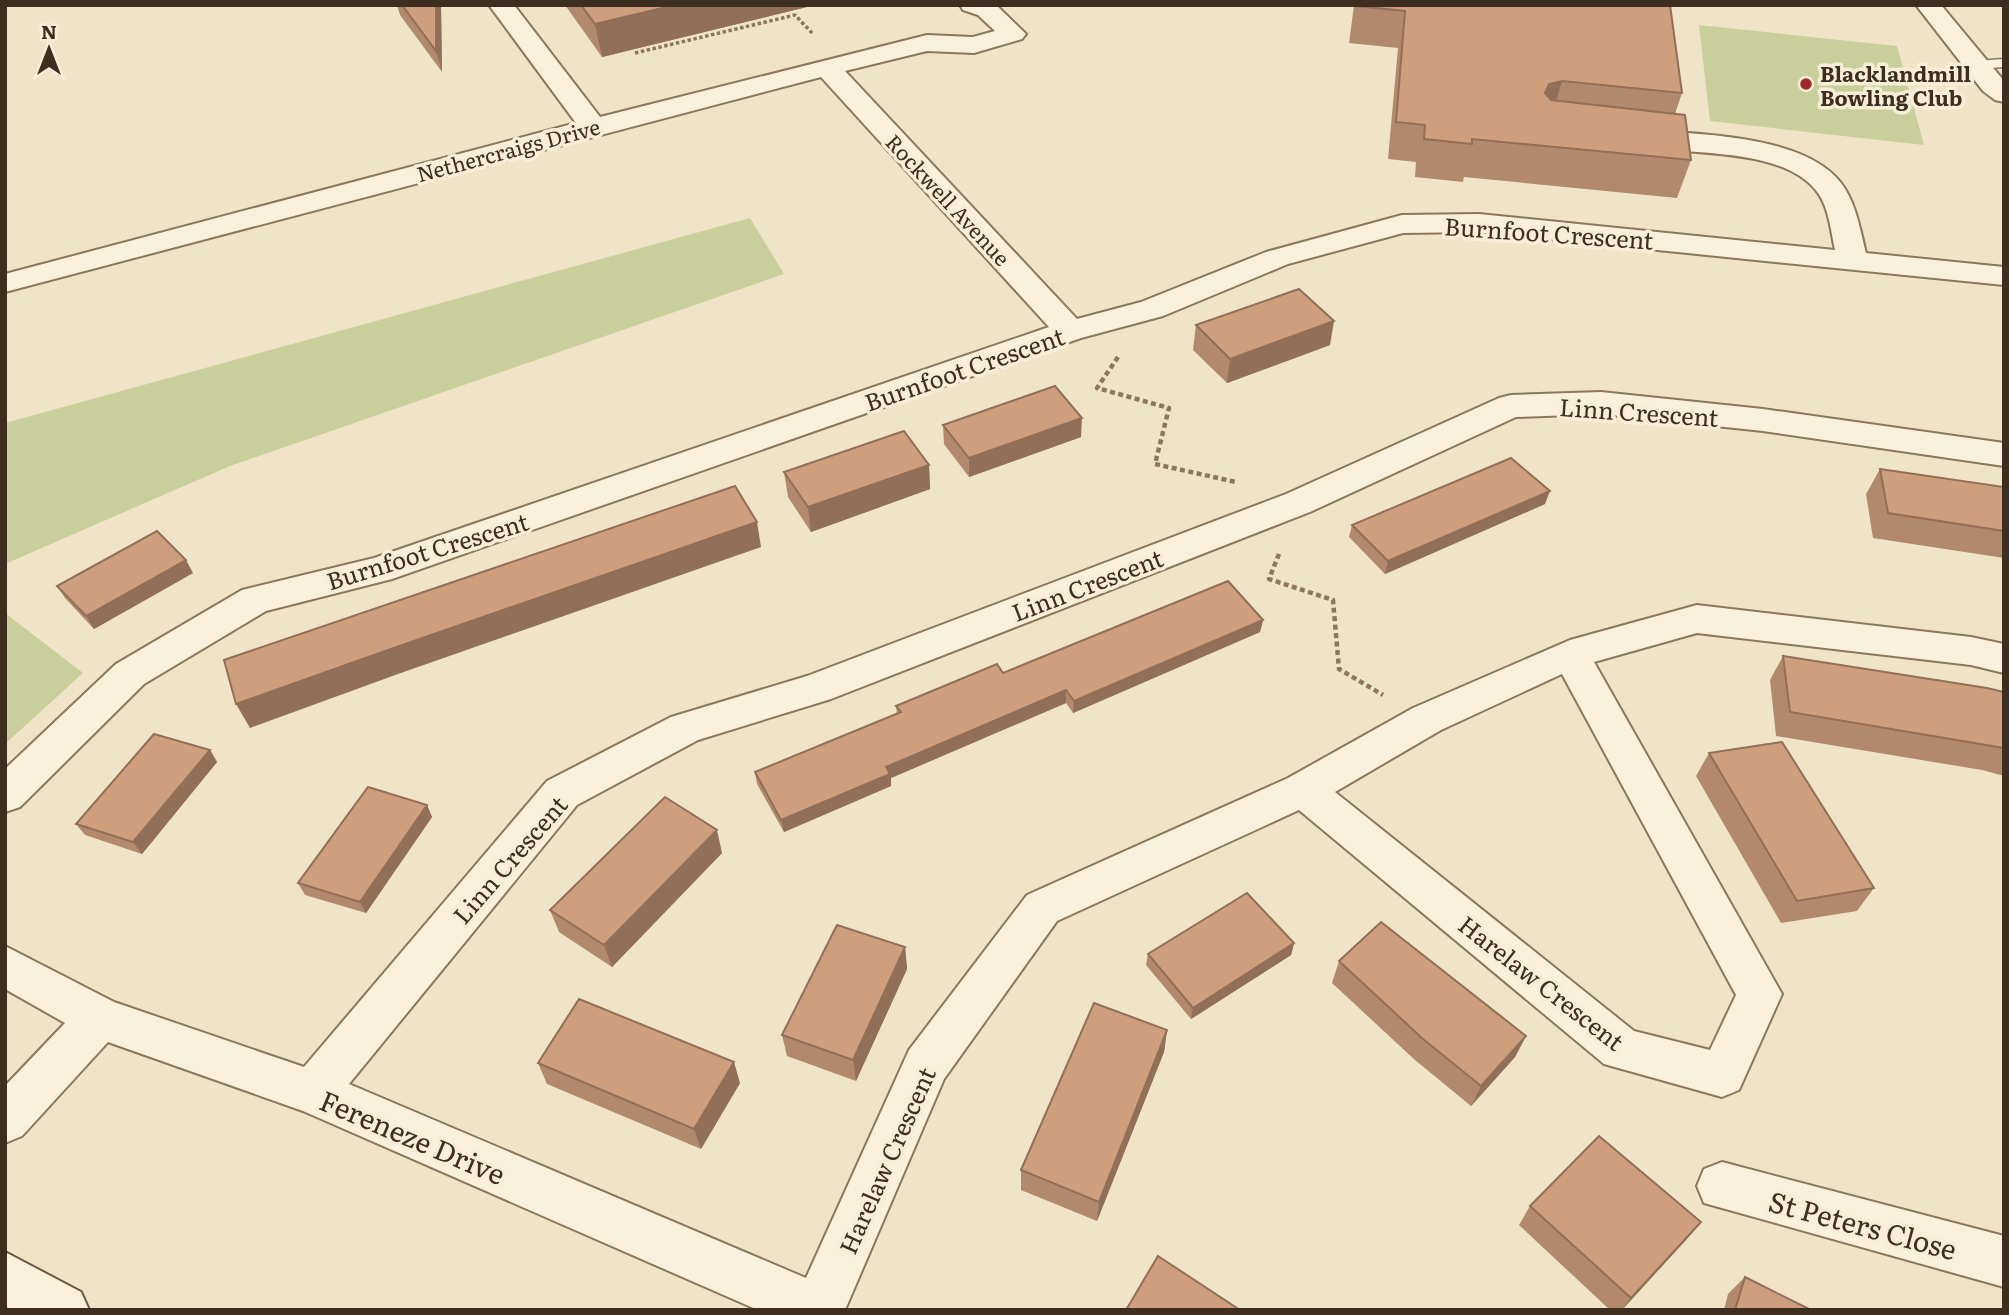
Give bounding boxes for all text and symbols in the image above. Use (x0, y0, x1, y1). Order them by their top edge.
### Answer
north arrow (14, 14, 84, 84)
text: N (41, 17, 57, 45)
place label: Blacklandmill Bowling Club (1820, 57, 1972, 112)
marker: Blacklandmill Bowling Club (1798, 76, 1814, 92)
street label: Nethercraigs Drive (413, 110, 603, 188)
street label: Rockwell Avenue (880, 126, 1018, 272)
street label: Burnfoot Crescent (1443, 207, 1655, 257)
street label: Burnfoot Crescent (859, 317, 1069, 419)
street label: Linn Crescent (1558, 388, 1720, 434)
street label: Burnfoot Crescent (322, 503, 533, 597)
street label: Linn Crescent (1006, 539, 1168, 629)
street label: Linn Crescent (444, 787, 575, 931)
street label: Harelaw Crescent (1452, 906, 1632, 1058)
street label: Harelaw Crescent (829, 1061, 943, 1259)
street label: Fereneze Drive (314, 1078, 512, 1194)
street label: St Peters Close (1764, 1179, 1962, 1269)

